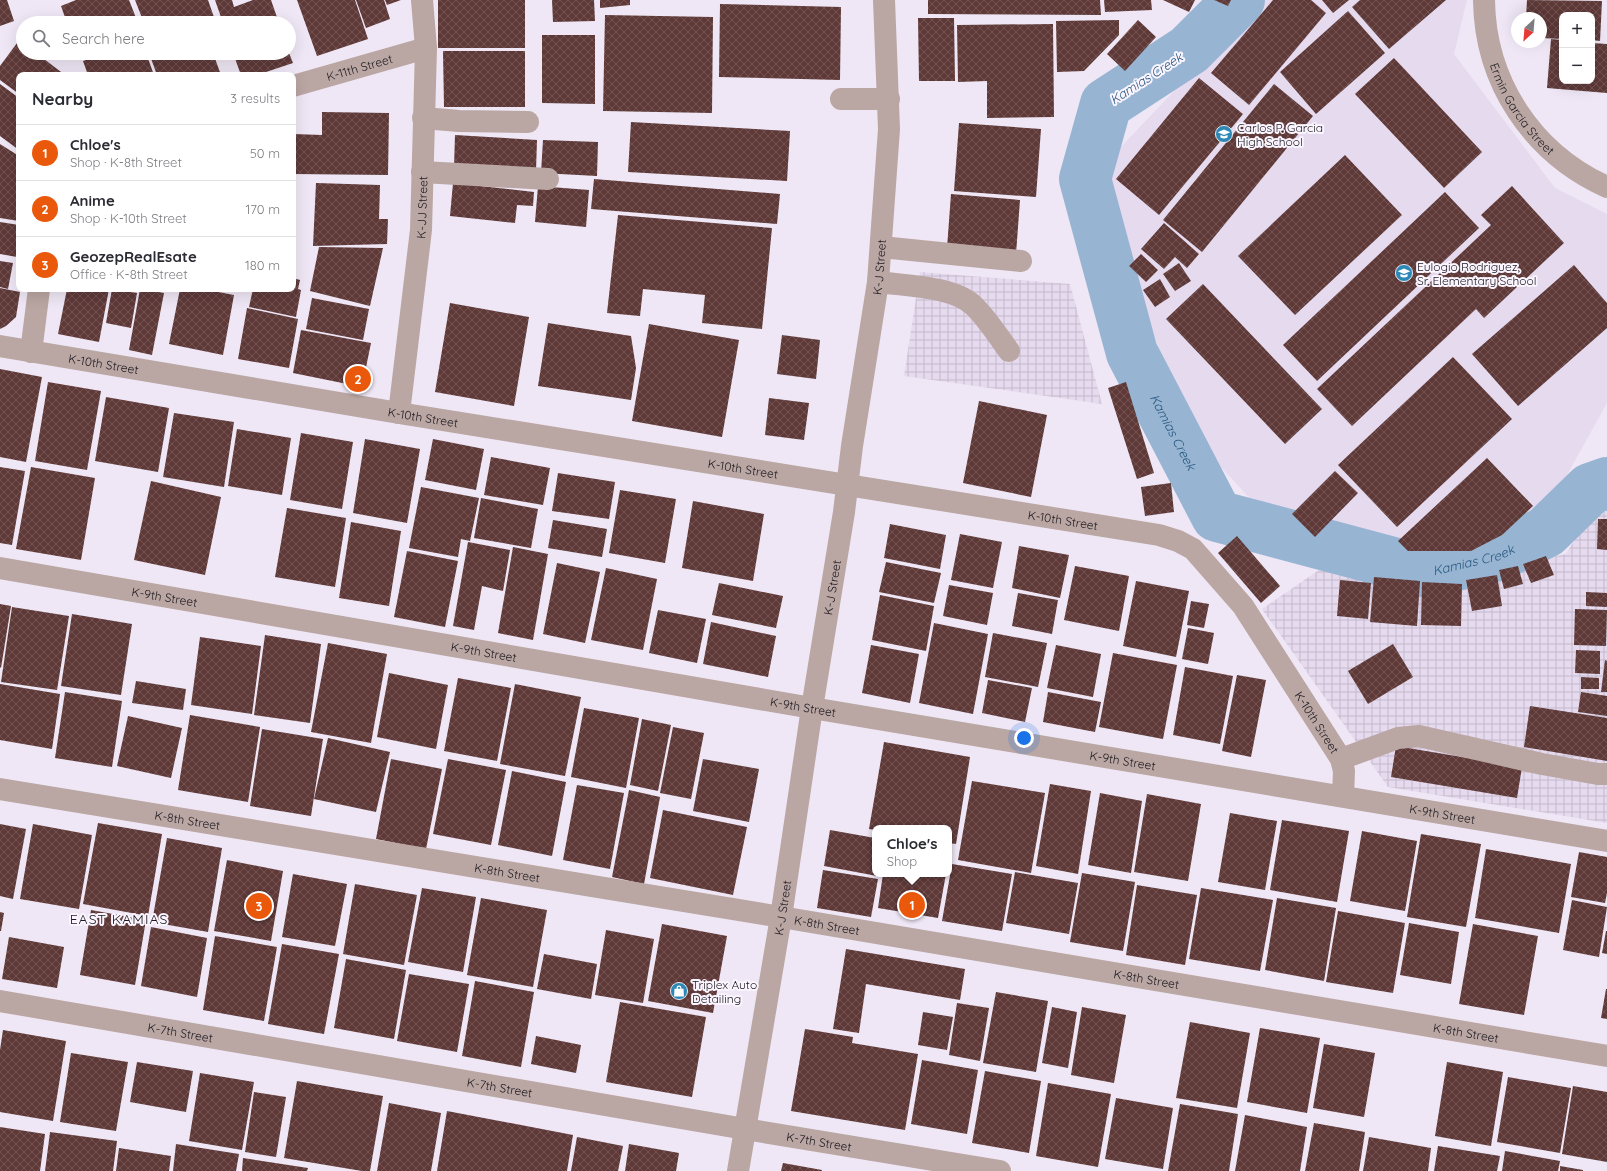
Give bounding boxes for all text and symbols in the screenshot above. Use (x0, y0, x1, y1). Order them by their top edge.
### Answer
north arrow (1511, 12, 1547, 48)
map controls (1559, 12, 1595, 84)
button: + (1559, 12, 1595, 48)
search box (16, 16, 296, 60)
icon: search (30, 27, 52, 49)
text: Search here (62, 29, 145, 48)
water label: Kamias Creek (1107, 48, 1186, 107)
button: − (1559, 48, 1595, 84)
street label: K-11th Street (325, 50, 394, 84)
street label: Ermin Garcia Street (1487, 61, 1558, 158)
text: Nearby (32, 88, 93, 109)
text: 3 results (230, 90, 280, 106)
place label: Carlos P. Garcia High School (1237, 120, 1323, 149)
school or university icon: Carlos P. Garcia High School (1214, 124, 1234, 144)
text: Chloe's (70, 135, 121, 154)
text: 1 (42, 145, 48, 161)
text: 50 m (250, 145, 280, 161)
text: Shop · K-8th Street (70, 154, 182, 170)
street label: K-JJ Street (413, 176, 430, 239)
text: Anime (70, 191, 115, 210)
text: 2 (41, 201, 49, 217)
text: 170 m (245, 201, 280, 217)
text: Shop · K-10th Street (70, 210, 187, 226)
street label: K-J Street (869, 239, 889, 296)
text: GeozepRealEsate (70, 247, 197, 266)
text: 3 (42, 257, 48, 273)
text: 180 m (245, 257, 280, 273)
place label: Eulogio Rodriguez, Sr. Elementary School (1417, 259, 1537, 288)
school or university icon: Eulogio Rodriguez, Sr. Elementary School (1394, 263, 1414, 283)
text: Office · K-8th Street (70, 266, 188, 282)
street label: K-10th Street (67, 350, 140, 377)
pin: 2 (345, 364, 371, 394)
water label: Kamias Creek (1147, 391, 1200, 474)
street label: K-10th Street (387, 404, 459, 430)
street label: K-10th Street (707, 455, 779, 481)
street label: K-10th Street (1027, 507, 1099, 533)
water label: Kamias Creek (1431, 540, 1518, 578)
street label: K-J Street (820, 559, 844, 616)
street label: K-9th Street (131, 583, 199, 609)
street label: K-9th Street (450, 638, 518, 664)
street label: K-10th Street (1292, 688, 1343, 756)
street label: K-9th Street (769, 693, 837, 719)
your location (1014, 728, 1034, 748)
street label: K-9th Street (1089, 747, 1157, 773)
street label: K-9th Street (1408, 801, 1476, 826)
street label: K-8th Street (154, 807, 221, 832)
popup (872, 825, 952, 877)
text: Chloe's (887, 834, 937, 853)
text: Shop (887, 853, 917, 869)
street label: K-8th Street (473, 859, 541, 885)
street label: K-J Street (771, 879, 794, 936)
pin: 1 (899, 890, 925, 920)
pin: 3 (246, 891, 272, 921)
district label: EAST KAMIAS (70, 910, 168, 928)
street label: K-8th Street (793, 912, 861, 938)
street label: K-8th Street (1113, 966, 1180, 991)
place label: Triplex Auto Detailing (692, 977, 757, 1006)
shop icon: Triplex Auto Detailing (669, 981, 689, 1001)
street label: K-7th Street (147, 1019, 214, 1045)
street label: K-8th Street (1432, 1019, 1500, 1045)
street label: K-7th Street (466, 1074, 533, 1100)
street label: K-7th Street (785, 1128, 853, 1154)

